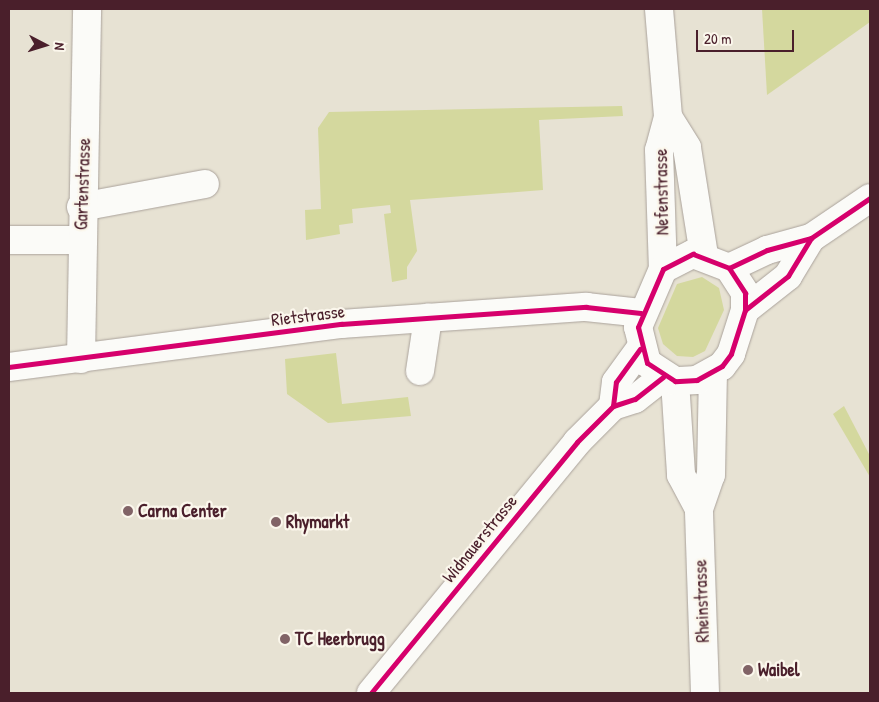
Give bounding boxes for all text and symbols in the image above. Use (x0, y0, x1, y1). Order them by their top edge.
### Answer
north arrow (20, 20, 70, 70)
scale bar (699, 20, 796, 52)
text: 20 m (704, 28, 731, 49)
text: N (51, 42, 70, 51)
street label: Gartenstrasse (71, 138, 95, 230)
street label: Nefenstrasse (650, 149, 674, 235)
street label: Rietstrasse (270, 301, 346, 331)
street label: Widnauerstrasse (438, 491, 522, 587)
place label: Carna Center (138, 500, 227, 522)
marker: Carna Center (122, 505, 134, 517)
place label: Rhymarkt (286, 511, 349, 533)
marker: Rhymarkt (270, 516, 282, 528)
street label: Rheinstrasse (690, 559, 714, 643)
place label: TC Heerbrugg (295, 628, 385, 650)
marker: TC Heerbrugg (279, 633, 291, 645)
place label: Waibel (758, 659, 800, 681)
marker: Waibel (742, 664, 754, 676)

